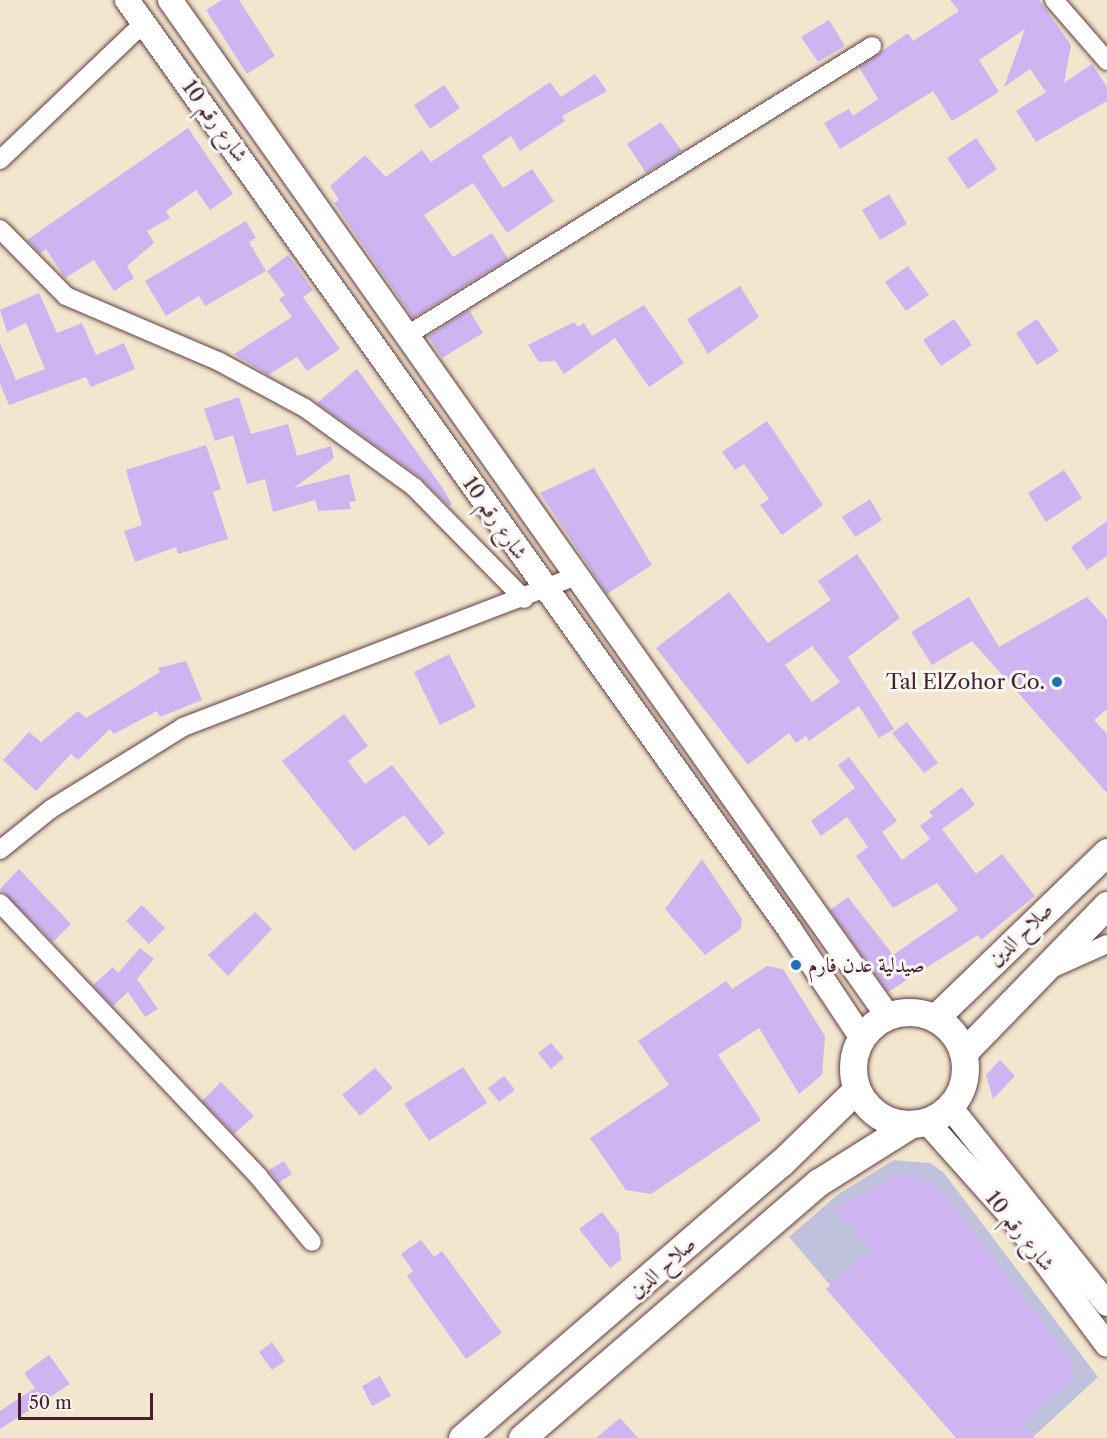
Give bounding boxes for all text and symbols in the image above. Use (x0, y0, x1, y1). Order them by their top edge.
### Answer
street label: شارع رقم 10 (177, 75, 253, 167)
street label: شارع رقم 10 (457, 472, 533, 564)
place label: Tal ElZohor Co. (886, 669, 1045, 695)
marker: Tal ElZohor Co. (1050, 675, 1064, 689)
street label: صلاح الدين (982, 897, 1058, 971)
place label: صيدلية عدن فارم (808, 952, 925, 978)
marker: صيدلية عدن فارم (789, 958, 803, 972)
street label: شارع رقم 10 (980, 1186, 1060, 1276)
street label: صلاح الدين (623, 1231, 701, 1303)
scale bar (21, 1381, 156, 1419)
text: 50 m (29, 1392, 72, 1414)

